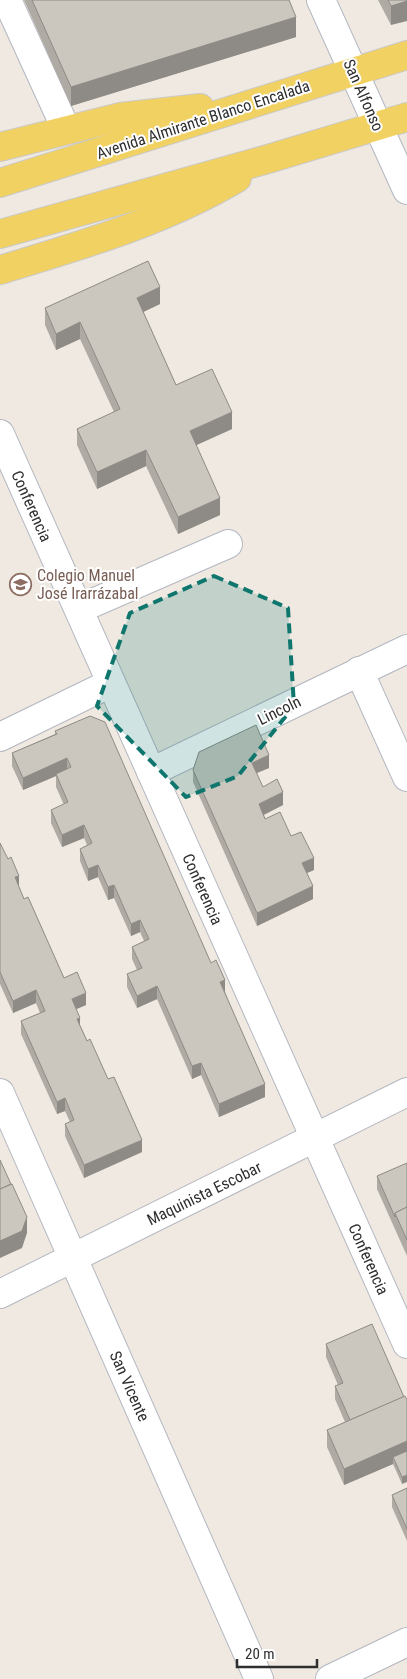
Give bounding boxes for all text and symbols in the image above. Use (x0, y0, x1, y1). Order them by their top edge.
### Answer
street label: San Alfonso (339, 56, 388, 134)
street label: Avenida Almirante Blanco Encalada (94, 76, 312, 163)
street label: Conferencia (7, 468, 56, 545)
place label: Colegio Manuel José Irarrázabal (37, 566, 138, 603)
school or university icon: Colegio Manuel José Irarrázabal (9, 572, 33, 596)
street label: Lincoln (254, 692, 304, 729)
street label: Conferencia (178, 851, 227, 928)
street label: Maquinista Escobar (144, 1157, 265, 1229)
street label: Conferencia (344, 1221, 393, 1298)
street label: San Vicente (106, 1348, 153, 1424)
scale bar (237, 1636, 317, 1668)
text: 20 m (245, 1645, 275, 1663)

